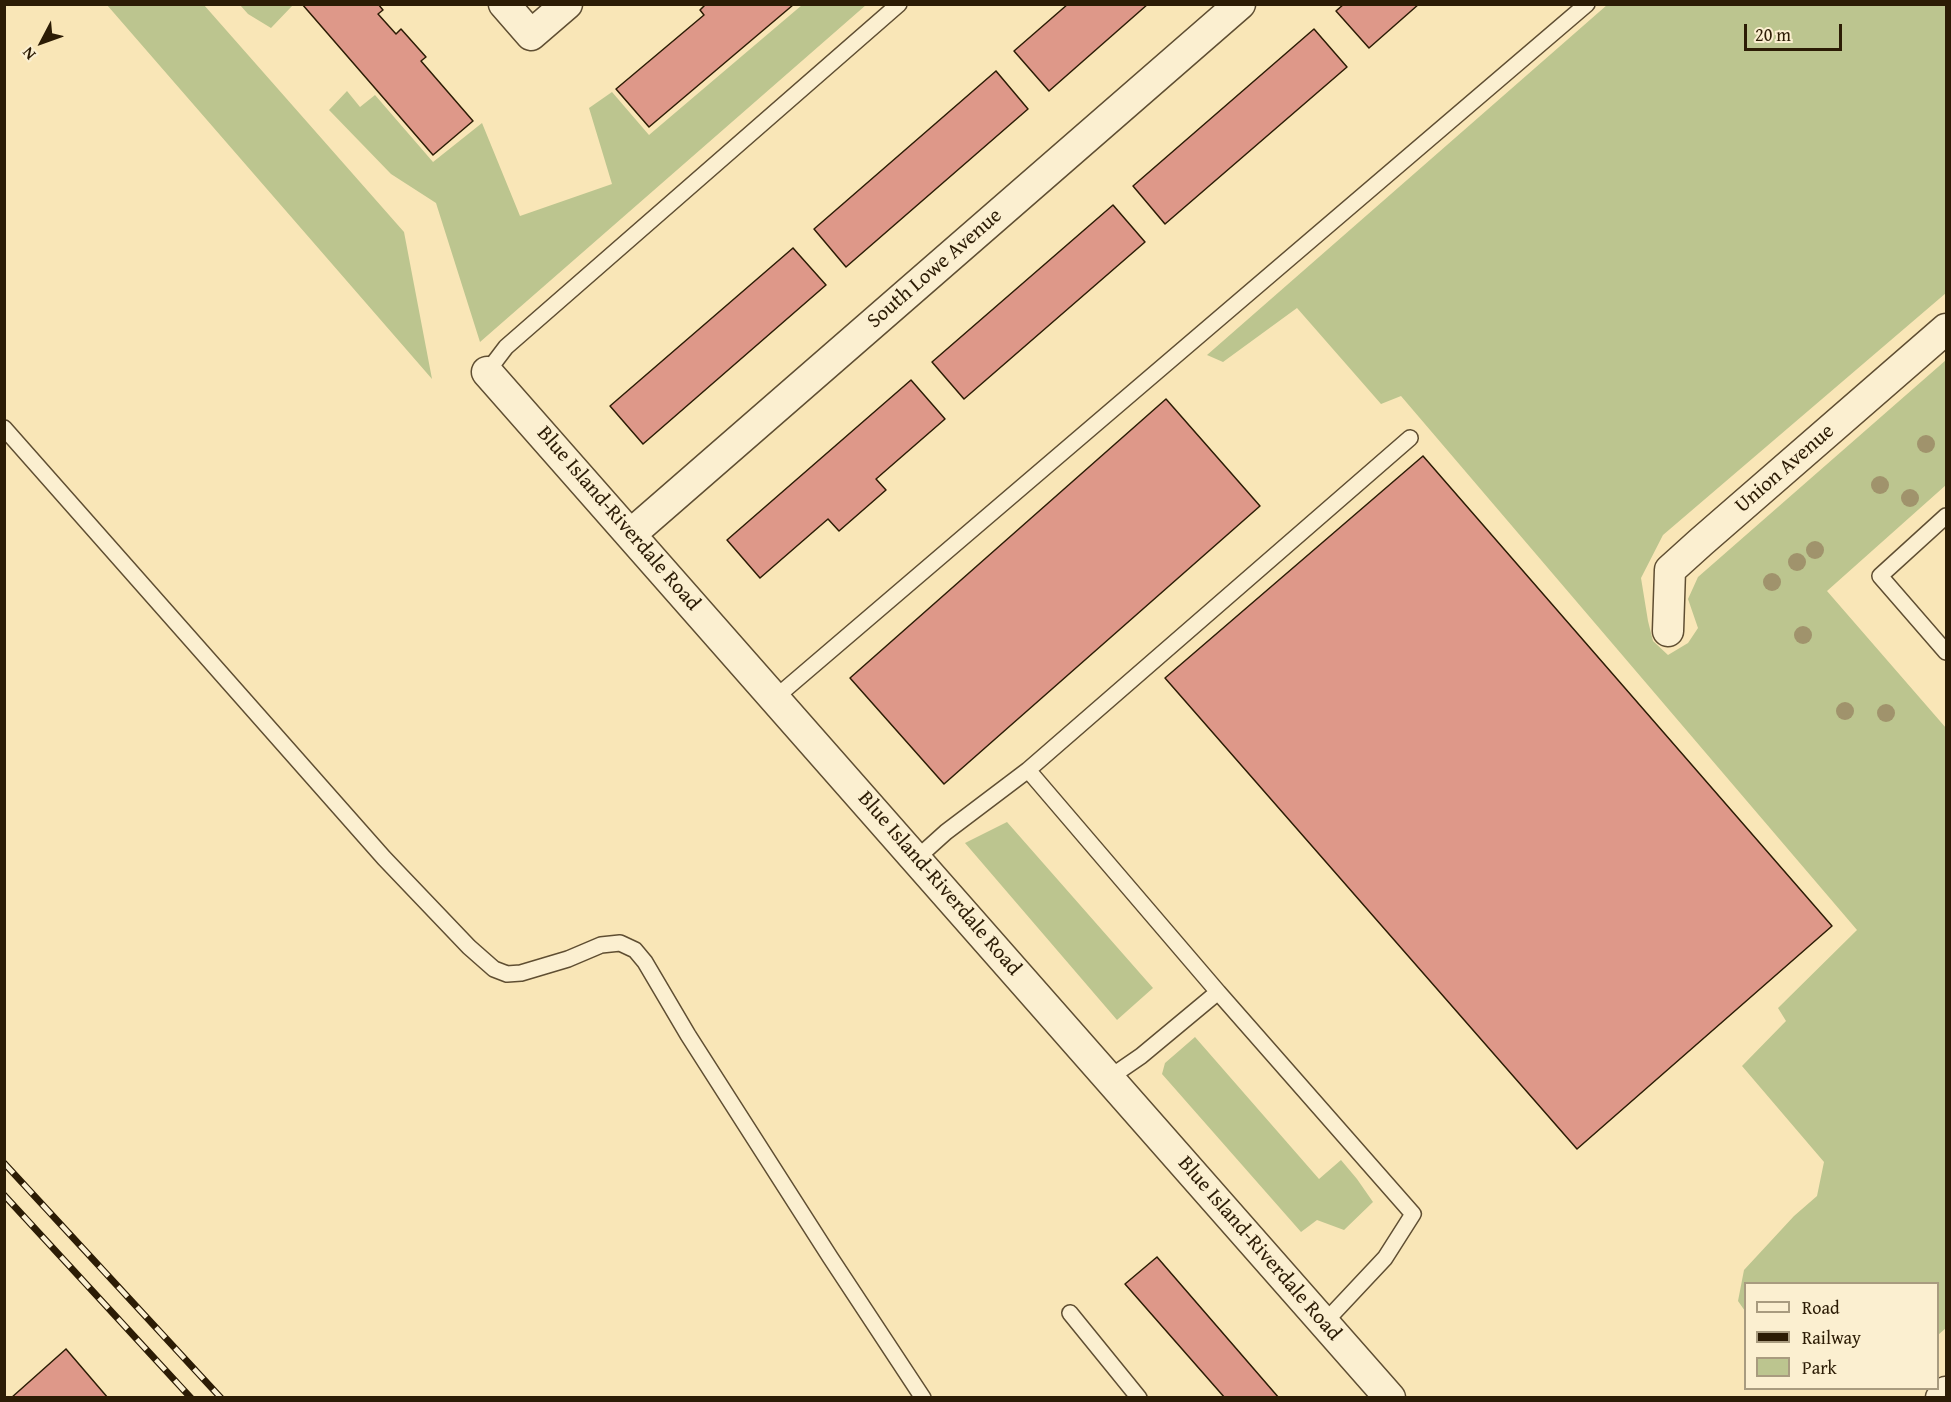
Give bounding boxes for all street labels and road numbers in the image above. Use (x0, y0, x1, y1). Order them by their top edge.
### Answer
street label: South Lowe Avenue (862, 204, 1008, 334)
street label: Union Avenue (1730, 419, 1840, 519)
street label: Blue Island-Riverdale Road (531, 422, 705, 616)
street label: Blue Island-Riverdale Road (852, 787, 1026, 981)
street label: Blue Island-Riverdale Road (1172, 1152, 1346, 1346)

